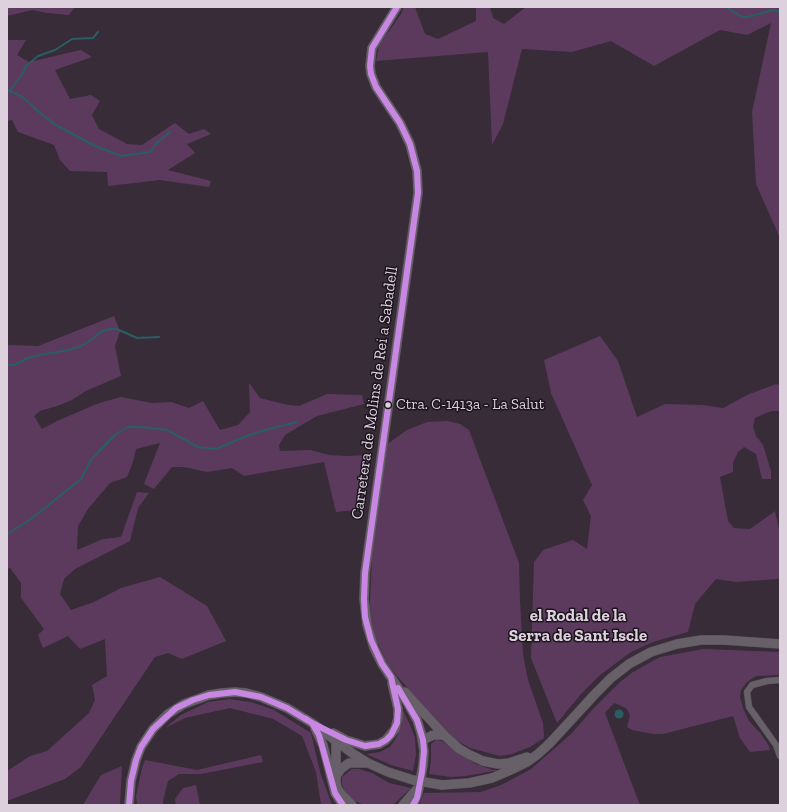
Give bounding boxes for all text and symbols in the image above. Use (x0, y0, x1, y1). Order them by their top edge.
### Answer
street label: Carretera de Molins de Rei a Sabadell (348, 265, 402, 521)
place label: Ctra. C-1413a - La Salut (396, 396, 544, 414)
marker: Ctra. C-1413a - La Salut (383, 400, 393, 410)
district label: el Rodal de la Serra de Sant Iscle (509, 606, 647, 646)

